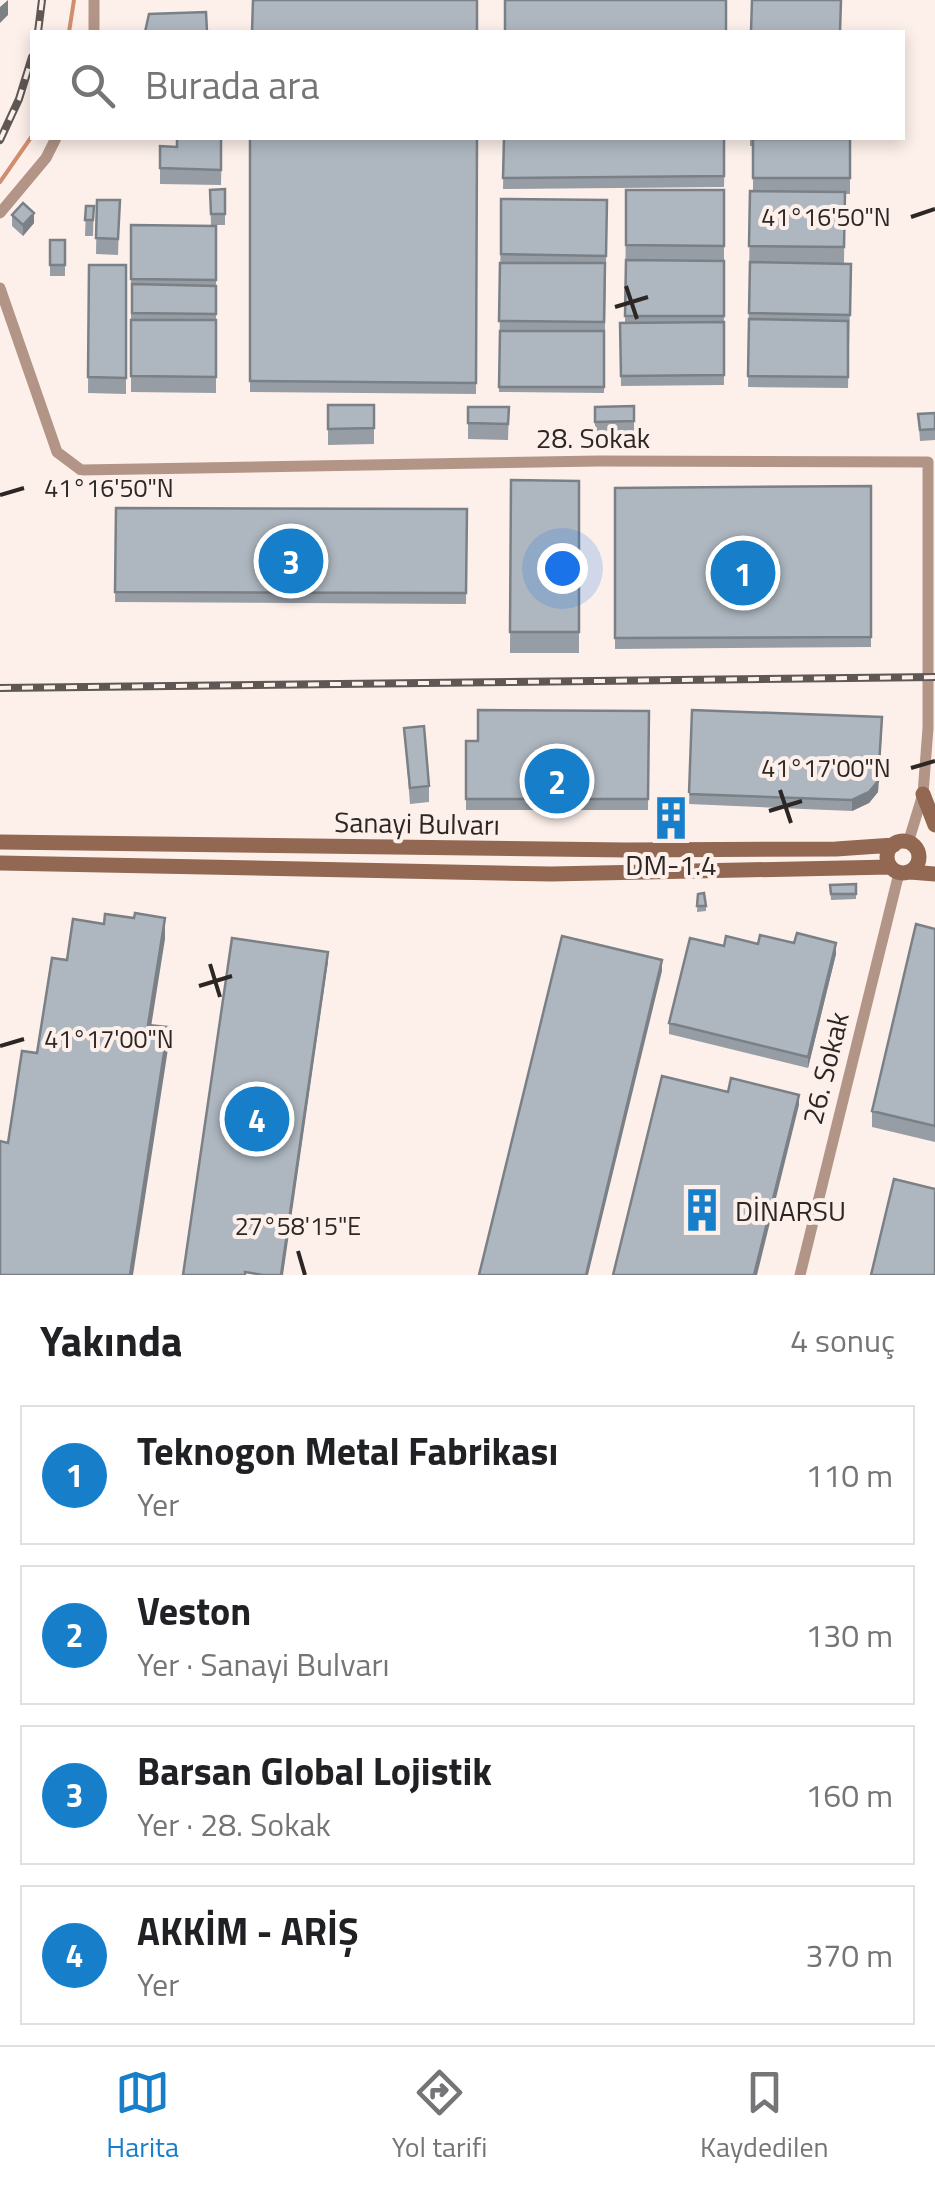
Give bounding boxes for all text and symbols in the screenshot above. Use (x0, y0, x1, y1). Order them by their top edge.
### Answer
search box (30, 30, 905, 140)
text: Burada ara (145, 56, 320, 114)
icon: search (65, 58, 120, 113)
text: 41°16'50"N (761, 198, 891, 236)
street label: 28. Sokak (536, 416, 650, 459)
text: 41°16'50"N (44, 469, 174, 507)
pin: 3 (258, 524, 324, 598)
pin: 1 (710, 536, 776, 610)
your location (537, 543, 588, 594)
pin: 2 (524, 744, 590, 818)
text: 41°17'00"N (761, 749, 891, 787)
building icon: DM-1.4 (647, 794, 695, 842)
street label: Sanayi Bulvarı (334, 800, 500, 846)
place label: DM-1.4 (625, 843, 717, 886)
street label: 26. Sokak (790, 1007, 860, 1129)
text: 41°17'00"N (44, 1020, 174, 1058)
pin: 4 (224, 1082, 290, 1156)
building icon: DİNARSU (678, 1186, 726, 1234)
place label: DİNARSU (735, 1189, 846, 1232)
text: 27°58'15"E (235, 1207, 361, 1245)
text: Yakında (40, 1308, 182, 1372)
text: 4 sonuç (790, 1316, 895, 1364)
text: Teknogon Metal Fabrikası (137, 1422, 558, 1480)
text: 1 (66, 1451, 83, 1499)
text: 110 m (805, 1451, 893, 1499)
text: Yer (137, 1480, 179, 1528)
text: Veston (137, 1582, 251, 1640)
text: 2 (66, 1611, 83, 1659)
text: 130 m (805, 1611, 893, 1659)
text: Yer · Sanayi Bulvarı (137, 1640, 390, 1688)
text: Barsan Global Lojistik (137, 1742, 492, 1800)
text: 3 (66, 1771, 83, 1819)
text: 160 m (805, 1771, 893, 1819)
text: Yer · 28. Sokak (137, 1800, 331, 1848)
text: AKKİM - ARİŞ (137, 1902, 359, 1960)
text: 4 (66, 1931, 83, 1979)
text: 370 m (805, 1931, 893, 1979)
text: Yer (137, 1960, 179, 2008)
tab: Harita (106, 2065, 179, 2168)
tab: Yol tarifi (392, 2065, 487, 2168)
tab: Kaydedilen (700, 2065, 829, 2168)

